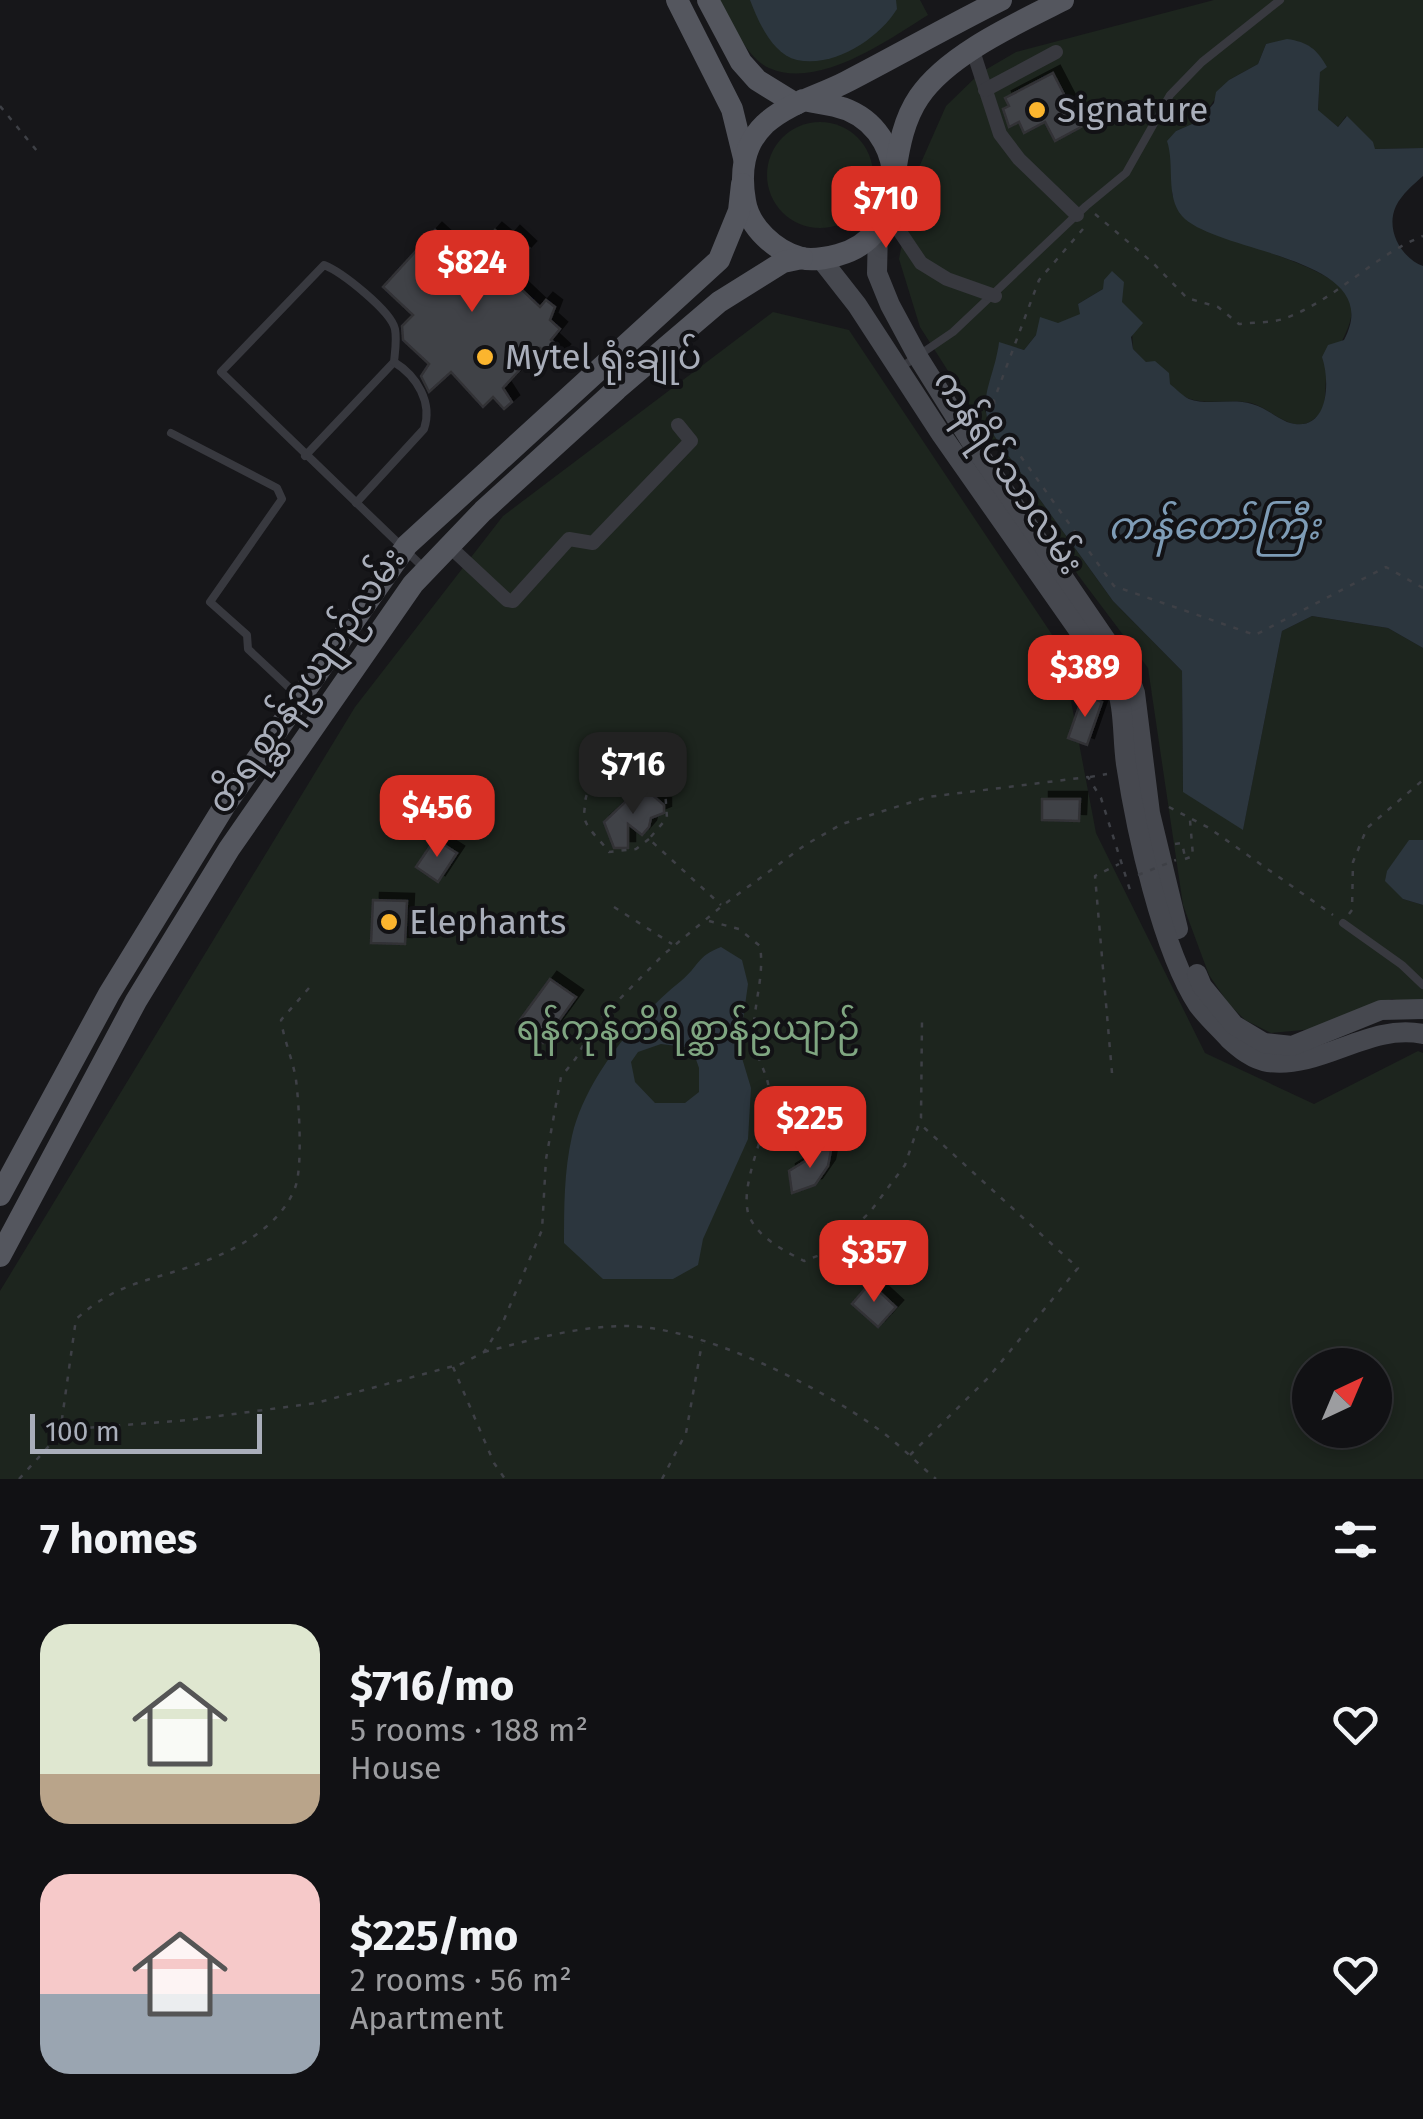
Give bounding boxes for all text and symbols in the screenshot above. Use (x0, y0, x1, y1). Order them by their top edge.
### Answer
place label: Signature (1057, 89, 1208, 131)
marker: Signature (1026, 99, 1048, 121)
pin: $710 (827, 166, 945, 251)
text: $710 (853, 179, 919, 217)
pin: $824 (413, 230, 531, 315)
text: $824 (437, 243, 507, 281)
place label: Mytel ရုံးချုပ် (505, 333, 702, 386)
marker: Mytel ရုံးချုပ် (474, 346, 496, 368)
street label: ကန်ရိပ်သာလမ်း (919, 360, 1095, 586)
water label: ကန်တော်ကြီး (1108, 500, 1323, 557)
street label: တိရစ္ဆာန်ဥယျာဉ်လမ်း (196, 537, 420, 826)
pin: $389 (1026, 635, 1144, 720)
text: $389 (1050, 648, 1120, 686)
pin: $716 (574, 732, 692, 817)
text: $716 (601, 745, 665, 783)
pin: $456 (378, 775, 496, 860)
text: $456 (402, 788, 472, 826)
place label: Elephants (409, 901, 566, 943)
marker: Elephants (378, 911, 400, 933)
park label: ရန်ကုန်တိရိစ္ဆာန်ဥယျာဉ် (516, 1004, 860, 1057)
pin: $225 (751, 1086, 869, 1171)
text: $225 (776, 1099, 844, 1137)
pin: $357 (815, 1220, 933, 1305)
text: $357 (841, 1233, 907, 1271)
north arrow (1292, 1348, 1392, 1448)
map controls (1292, 1348, 1392, 1448)
scale bar (30, 1409, 262, 1454)
text: 100 m (45, 1415, 120, 1448)
icon: filters (1328, 1512, 1383, 1567)
text: 7 homes (40, 1514, 197, 1564)
text: $716/mo (350, 1661, 514, 1711)
icon: home (120, 1664, 240, 1784)
icon: heart (1328, 1697, 1383, 1752)
text: 5 rooms · 188 m² (350, 1711, 588, 1749)
text: House (350, 1749, 441, 1787)
text: $225/mo (350, 1911, 518, 1961)
icon: home (120, 1914, 240, 2034)
icon: heart (1328, 1947, 1383, 2002)
text: 2 rooms · 56 m² (350, 1961, 572, 1999)
text: Apartment (350, 1999, 504, 2037)

